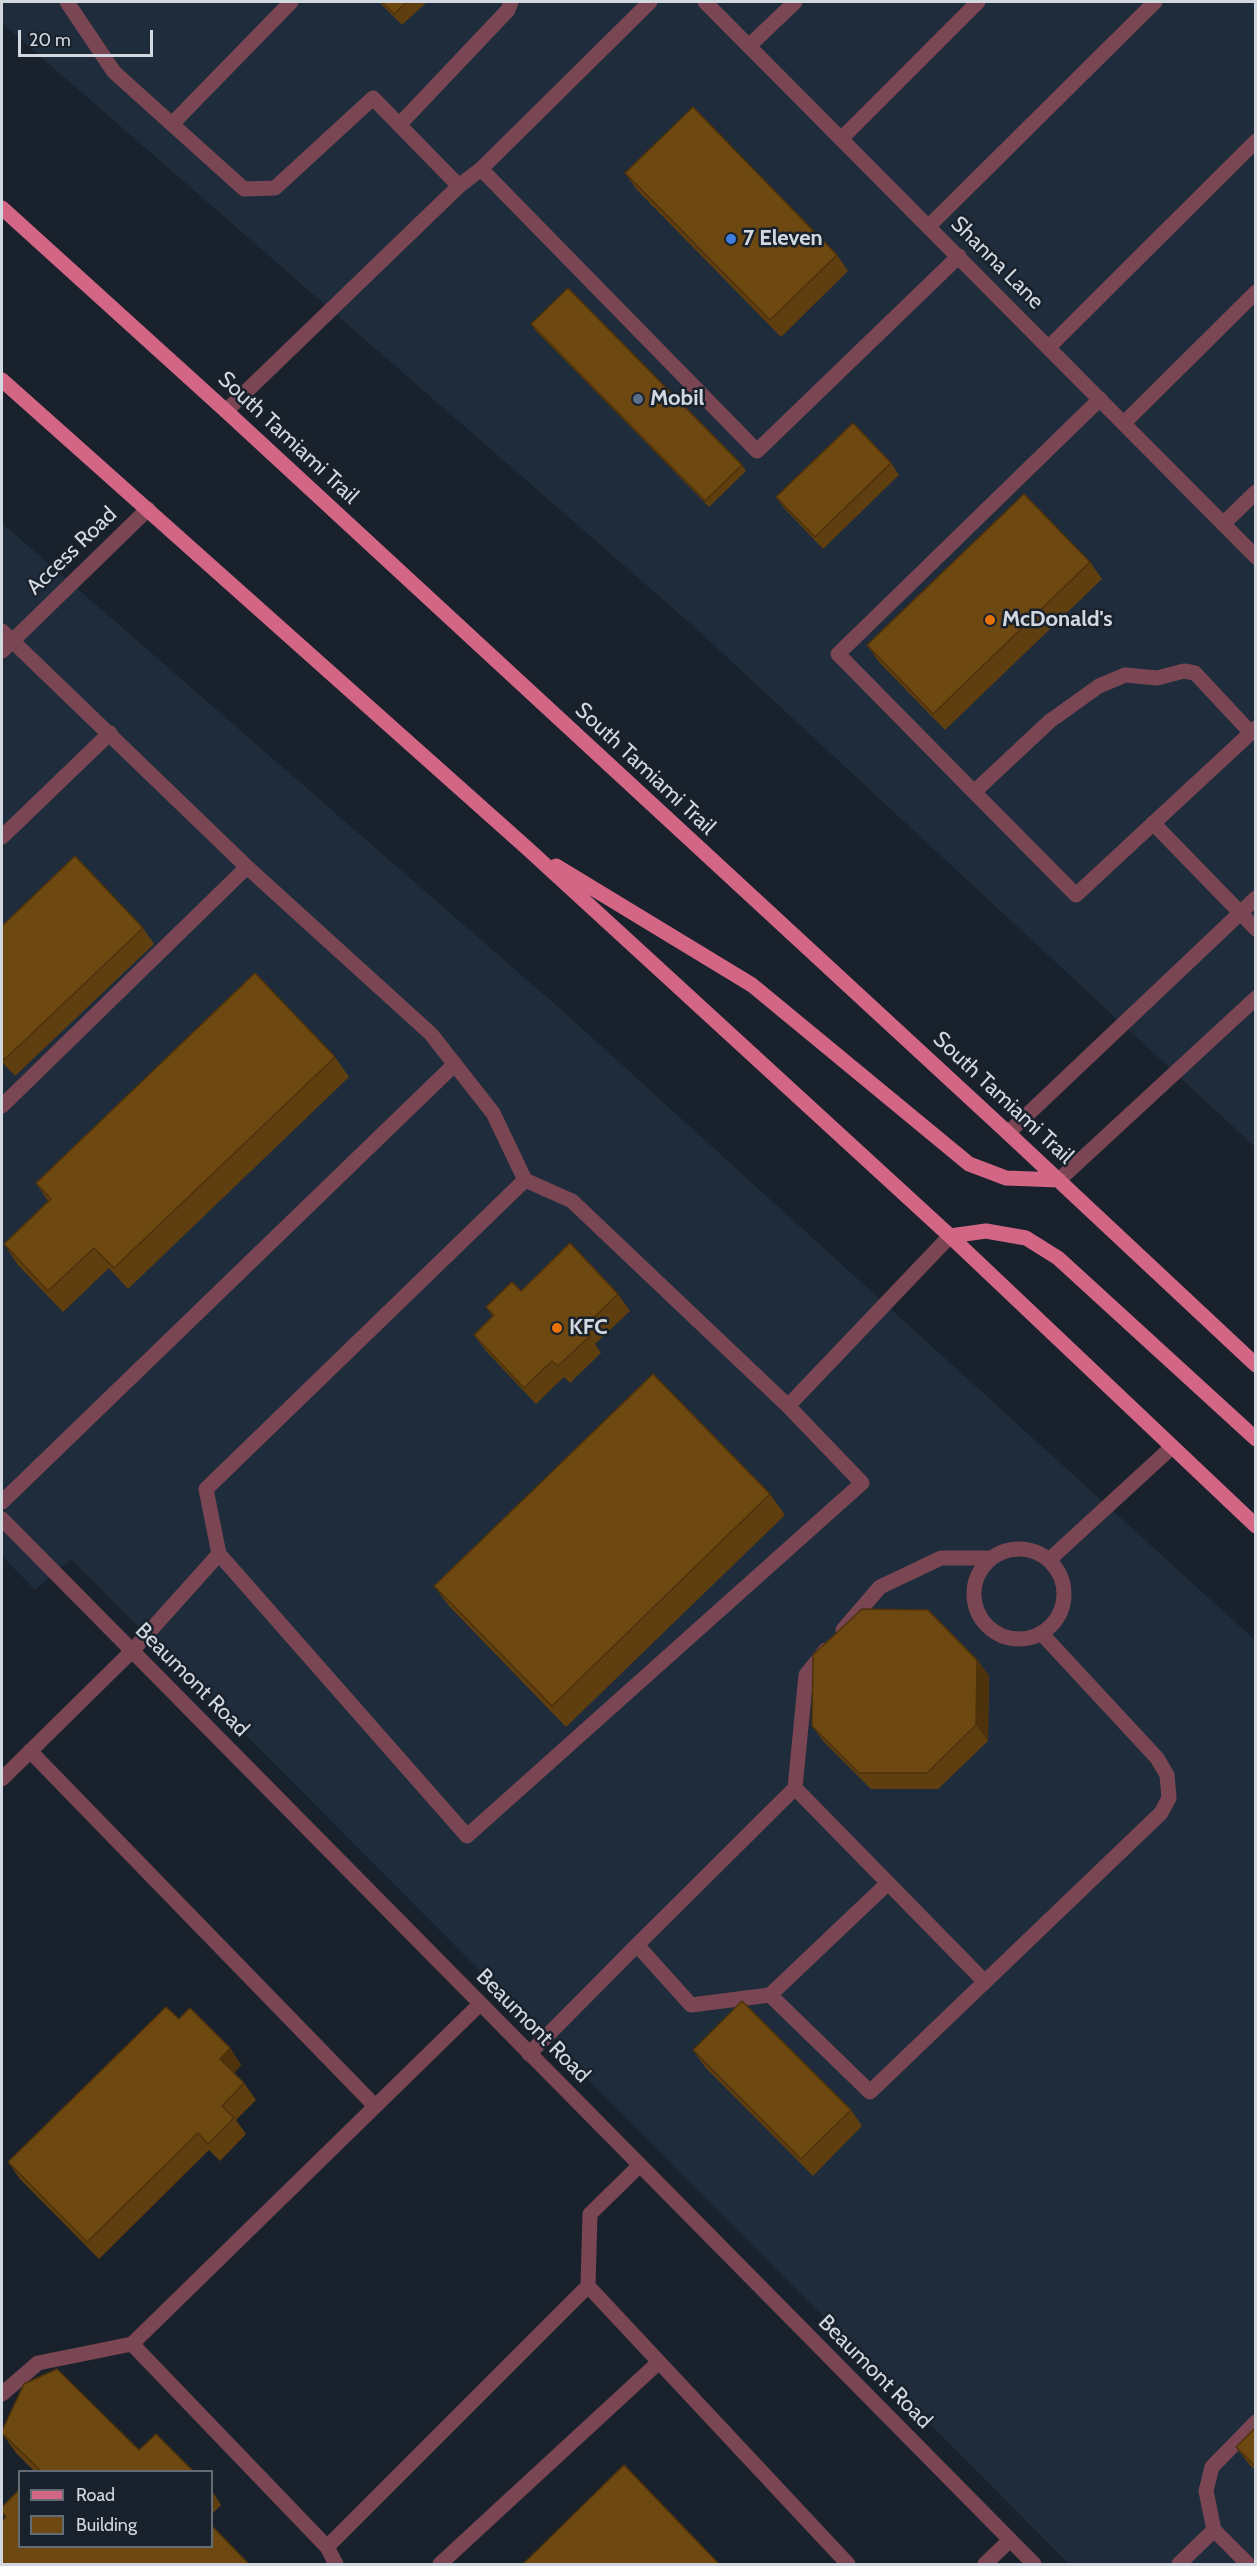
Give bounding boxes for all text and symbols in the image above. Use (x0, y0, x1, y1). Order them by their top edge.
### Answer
scale bar (21, 18, 156, 56)
text: 20 m (29, 29, 71, 51)
street label: Shanna Lane (945, 211, 1049, 315)
place label: 7 Eleven (743, 226, 823, 252)
marker: 7 Eleven (724, 232, 738, 246)
street label: South Tamiami Trail (212, 366, 364, 510)
place label: Mobil (650, 386, 704, 412)
marker: Mobil (631, 392, 645, 406)
street label: Access Road (21, 502, 123, 600)
place label: McDonald's (1002, 607, 1113, 633)
marker: McDonald's (983, 613, 997, 627)
street label: South Tamiami Trail (569, 697, 721, 841)
street label: South Tamiami Trail (927, 1026, 1079, 1170)
place label: KFC (569, 1315, 608, 1341)
marker: KFC (550, 1321, 564, 1335)
street label: Beaumont Road (130, 1618, 254, 1742)
street label: Beaumont Road (471, 1964, 595, 2088)
street label: Beaumont Road (813, 2310, 937, 2434)
legend (18, 2470, 213, 2548)
text: Road (76, 2484, 115, 2506)
text: Building (76, 2514, 137, 2536)

